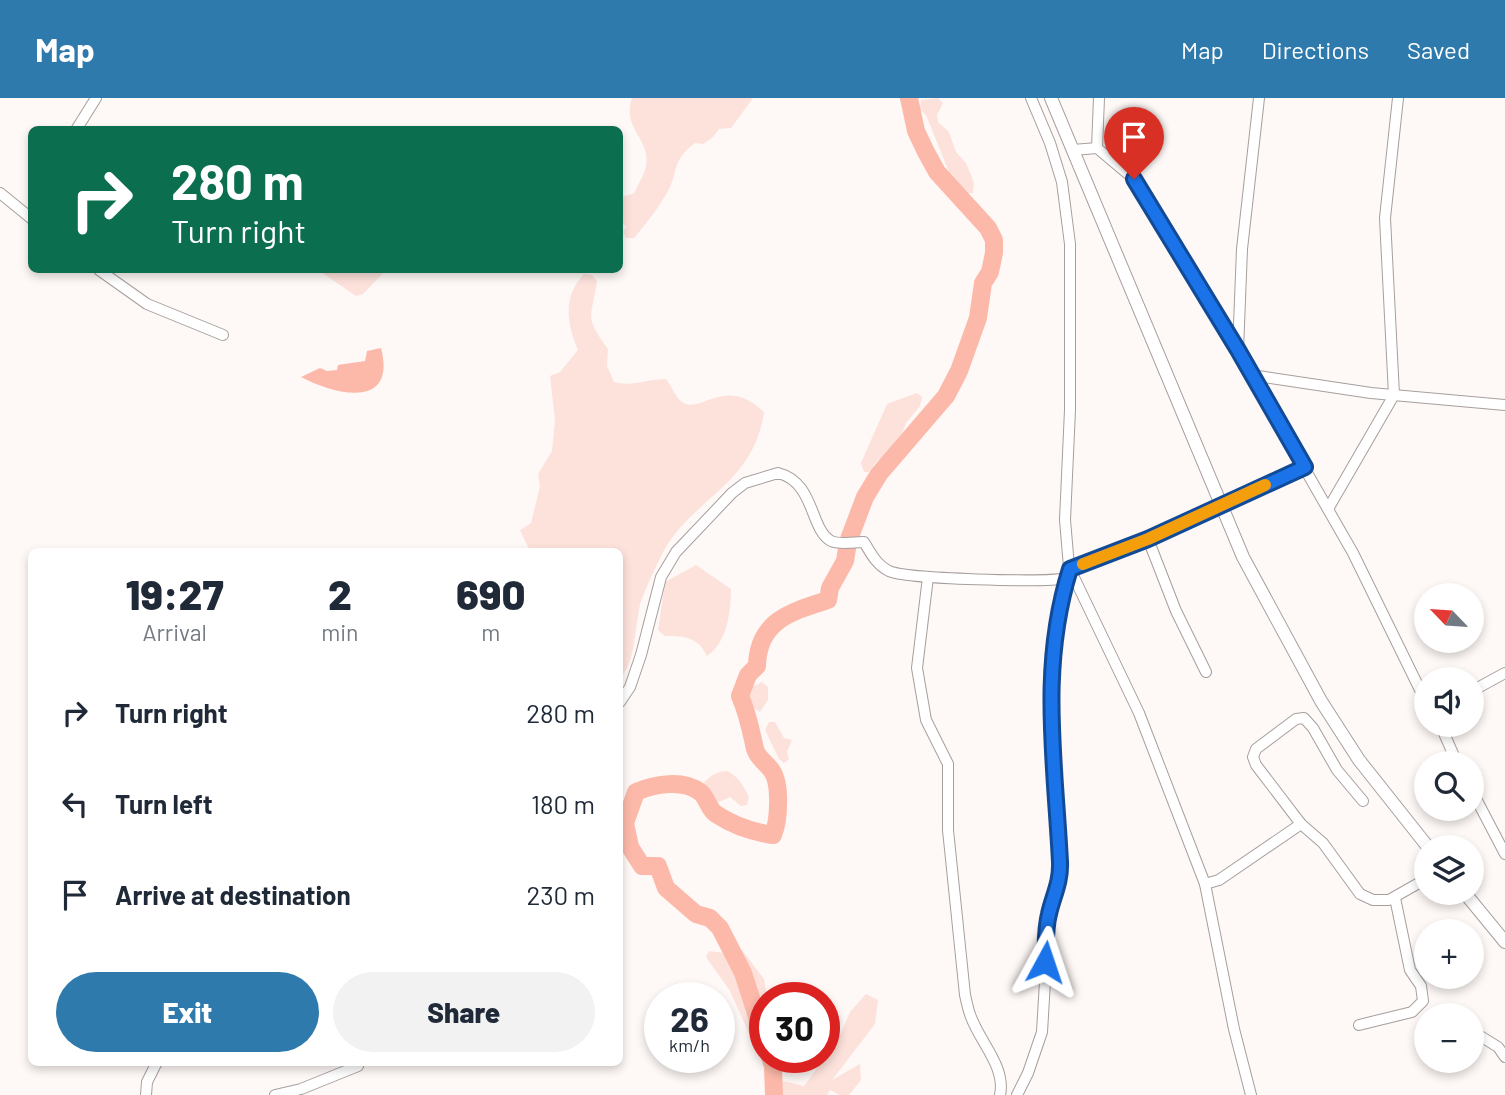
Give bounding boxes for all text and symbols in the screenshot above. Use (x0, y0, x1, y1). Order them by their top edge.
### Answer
text: Map (35, 29, 95, 69)
text: Map (1181, 35, 1224, 64)
text: Directions (1262, 35, 1369, 64)
text: Saved (1407, 35, 1470, 64)
pin (1104, 107, 1164, 179)
icon: arrive (1115, 118, 1153, 156)
text: 280 m (171, 151, 304, 210)
icon: right (56, 154, 147, 245)
text: Turn right (171, 211, 306, 249)
text: 19:27 (126, 568, 224, 618)
text: 2 (328, 568, 352, 618)
text: 690 (456, 568, 525, 618)
north arrow (1414, 583, 1484, 653)
map controls (1414, 583, 1484, 1073)
text: Arrival (142, 618, 207, 646)
text: min (321, 618, 358, 646)
text: m (481, 618, 500, 646)
button: sound (1414, 667, 1484, 737)
icon: right (56, 694, 94, 732)
text: Turn right (115, 697, 228, 728)
text: 280 m (526, 697, 595, 728)
button: search (1414, 751, 1484, 821)
icon: left (56, 785, 94, 823)
text: Turn left (115, 788, 213, 819)
text: 180 m (531, 788, 595, 819)
button: layers (1414, 835, 1484, 905)
icon: arrive (56, 876, 94, 914)
text: Arrive at destination (115, 879, 351, 910)
text: 230 m (526, 879, 595, 910)
button: + (1414, 919, 1484, 989)
position arrow (1008, 925, 1082, 999)
button: Exit (56, 972, 319, 1052)
button: Share (333, 972, 595, 1052)
speed limit sign: 30 (749, 982, 840, 1073)
text: 26 (670, 997, 709, 1039)
button: − (1414, 1003, 1484, 1073)
text: km/h (669, 1034, 710, 1056)

